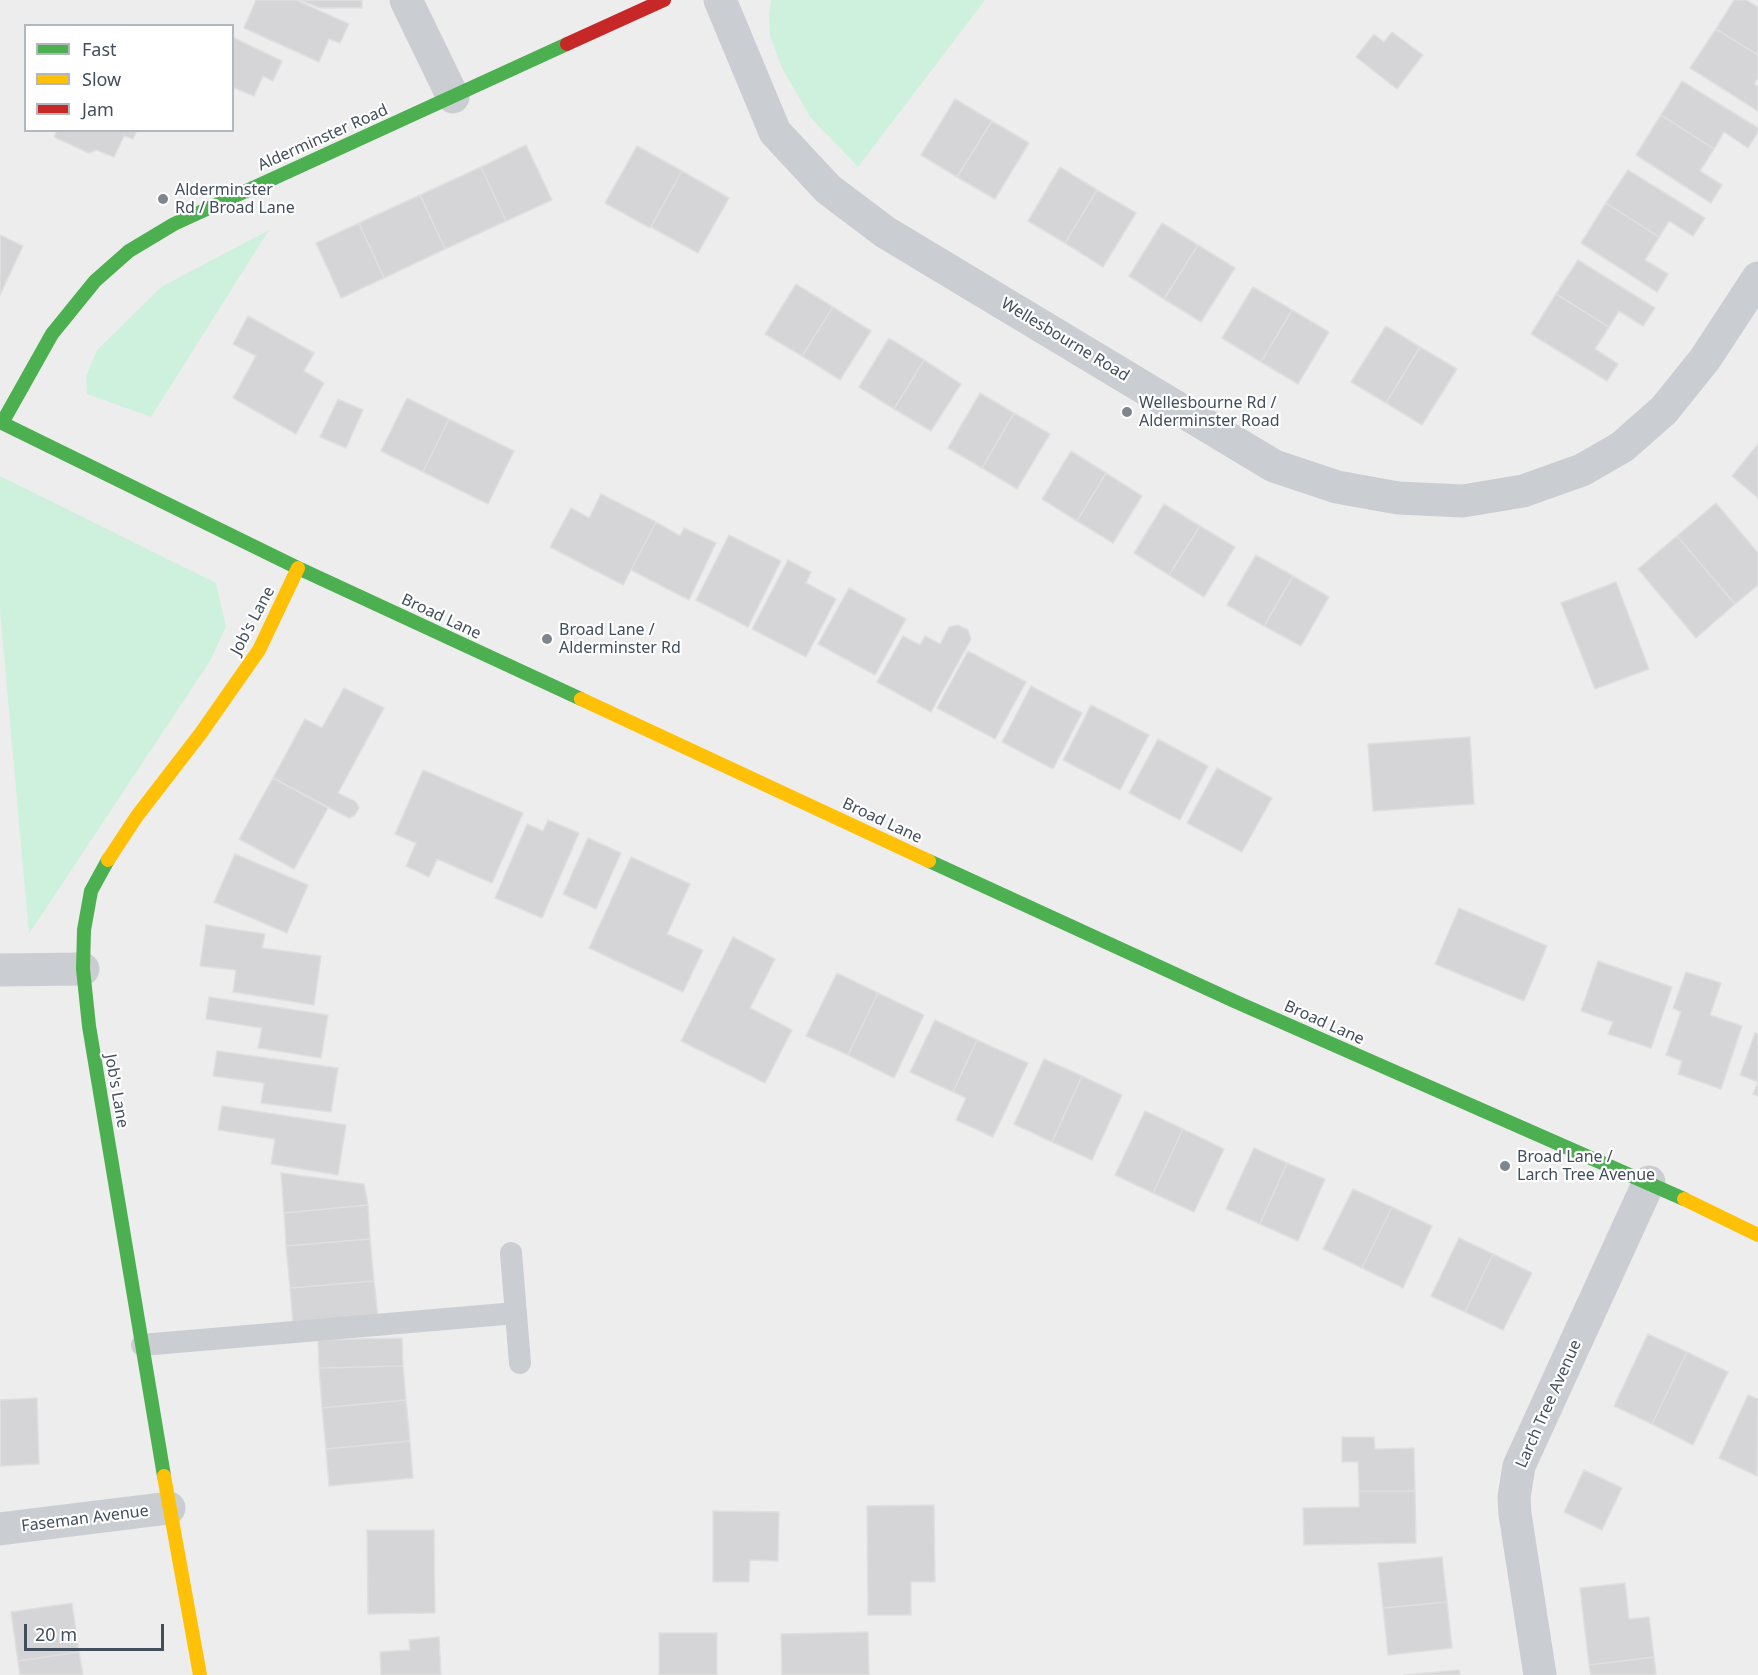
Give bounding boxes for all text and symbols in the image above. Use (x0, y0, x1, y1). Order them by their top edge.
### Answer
legend (24, 24, 234, 132)
text: Fast (82, 37, 117, 61)
text: Slow (82, 67, 121, 91)
text: Jam (82, 97, 114, 121)
street label: Alderminster Road (255, 101, 391, 175)
place label: Alderminster Rd / Broad Lane (175, 180, 295, 218)
marker: Alderminster Rd / Broad Lane (156, 192, 170, 206)
street label: Wellesbourne Road (997, 294, 1133, 386)
place label: Wellesbourne Rd / Alderminster Road (1139, 393, 1279, 431)
marker: Wellesbourne Rd / Alderminster Road (1120, 405, 1134, 419)
street label: Job's Lane (227, 583, 279, 659)
street label: Broad Lane (398, 590, 484, 644)
place label: Broad Lane / Alderminster Rd (559, 620, 681, 658)
marker: Broad Lane / Alderminster Rd (540, 632, 554, 646)
street label: Broad Lane (839, 794, 925, 848)
street label: Broad Lane (1281, 997, 1367, 1049)
street label: Job's Lane (100, 1052, 132, 1130)
place label: Broad Lane / Larch Tree Avenue (1517, 1147, 1655, 1185)
marker: Broad Lane / Larch Tree Avenue (1498, 1159, 1512, 1173)
street label: Larch Tree Avenue (1512, 1337, 1586, 1471)
street label: Faseman Avenue (20, 1502, 150, 1536)
scale bar (27, 1612, 166, 1650)
text: 20 m (35, 1622, 77, 1646)

